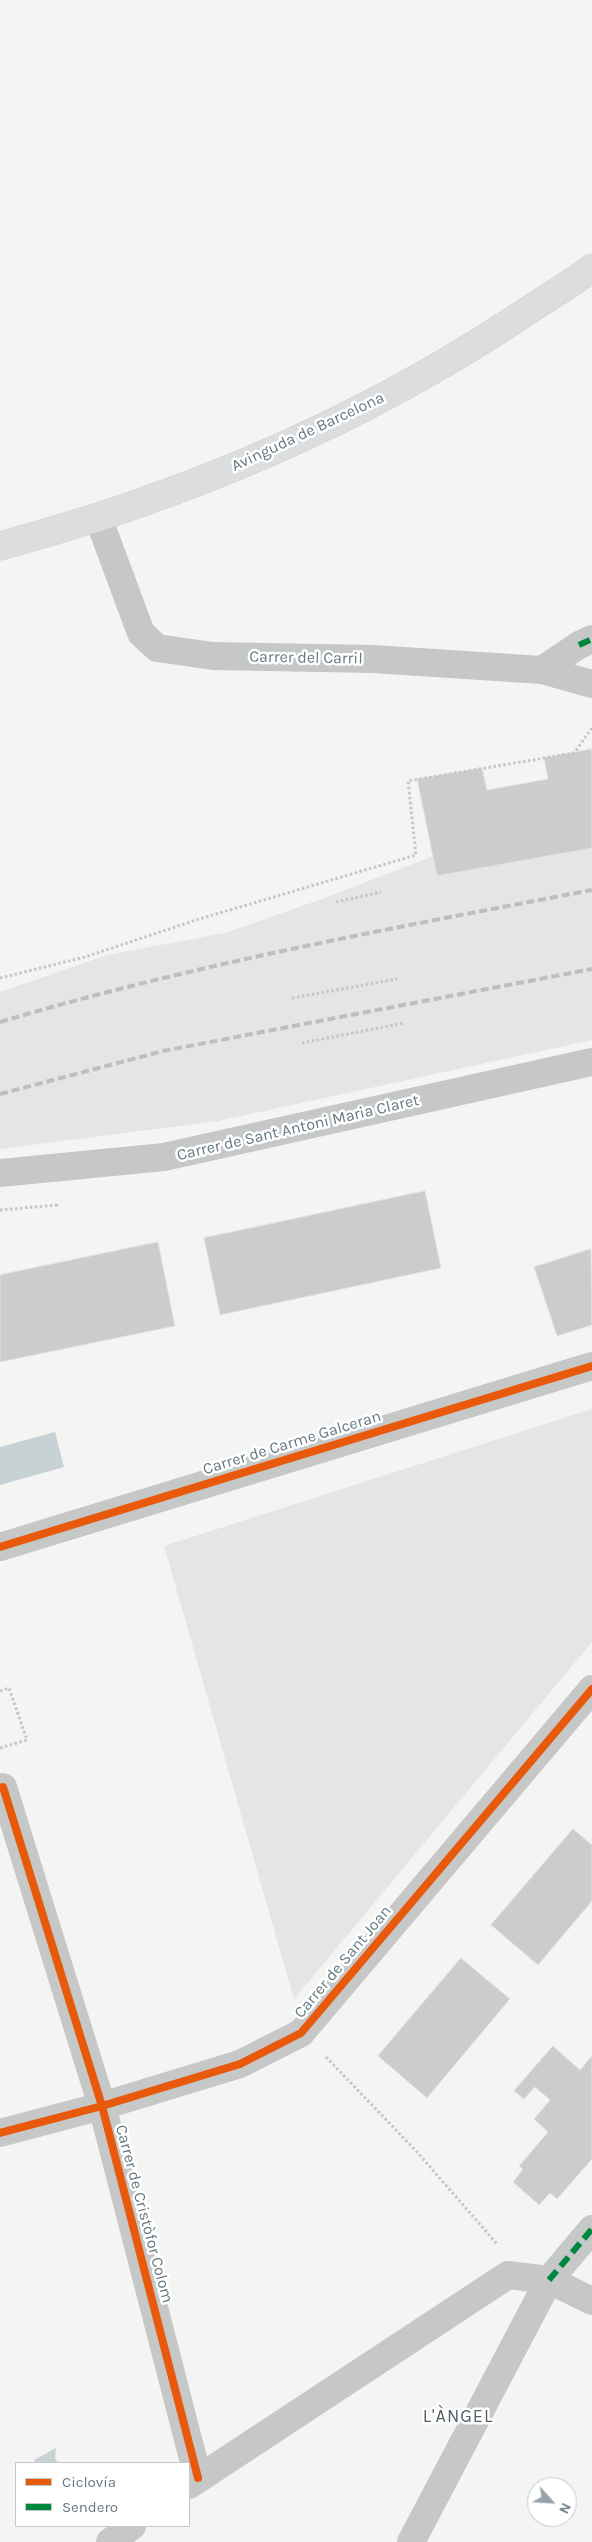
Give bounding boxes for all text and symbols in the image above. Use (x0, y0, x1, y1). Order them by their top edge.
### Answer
street label: Avinguda de Barcelona (229, 388, 387, 476)
street label: Carrer del Carril (249, 647, 363, 669)
street label: Carrer de Sant Antoni Maria Claret (175, 1091, 421, 1165)
street label: Carrer de Carme Galceran (201, 1407, 383, 1479)
street label: Carrer de Sant Joan (290, 1902, 396, 2022)
street label: Carrer de Cristòfor Colom (111, 2123, 177, 2305)
district label: L'ÀNGEL (422, 2406, 494, 2428)
legend (15, 2462, 190, 2527)
text: Ciclovía (62, 2473, 116, 2491)
north arrow (527, 2477, 577, 2527)
text: Sendero (62, 2498, 118, 2516)
text: N (555, 2500, 575, 2517)

